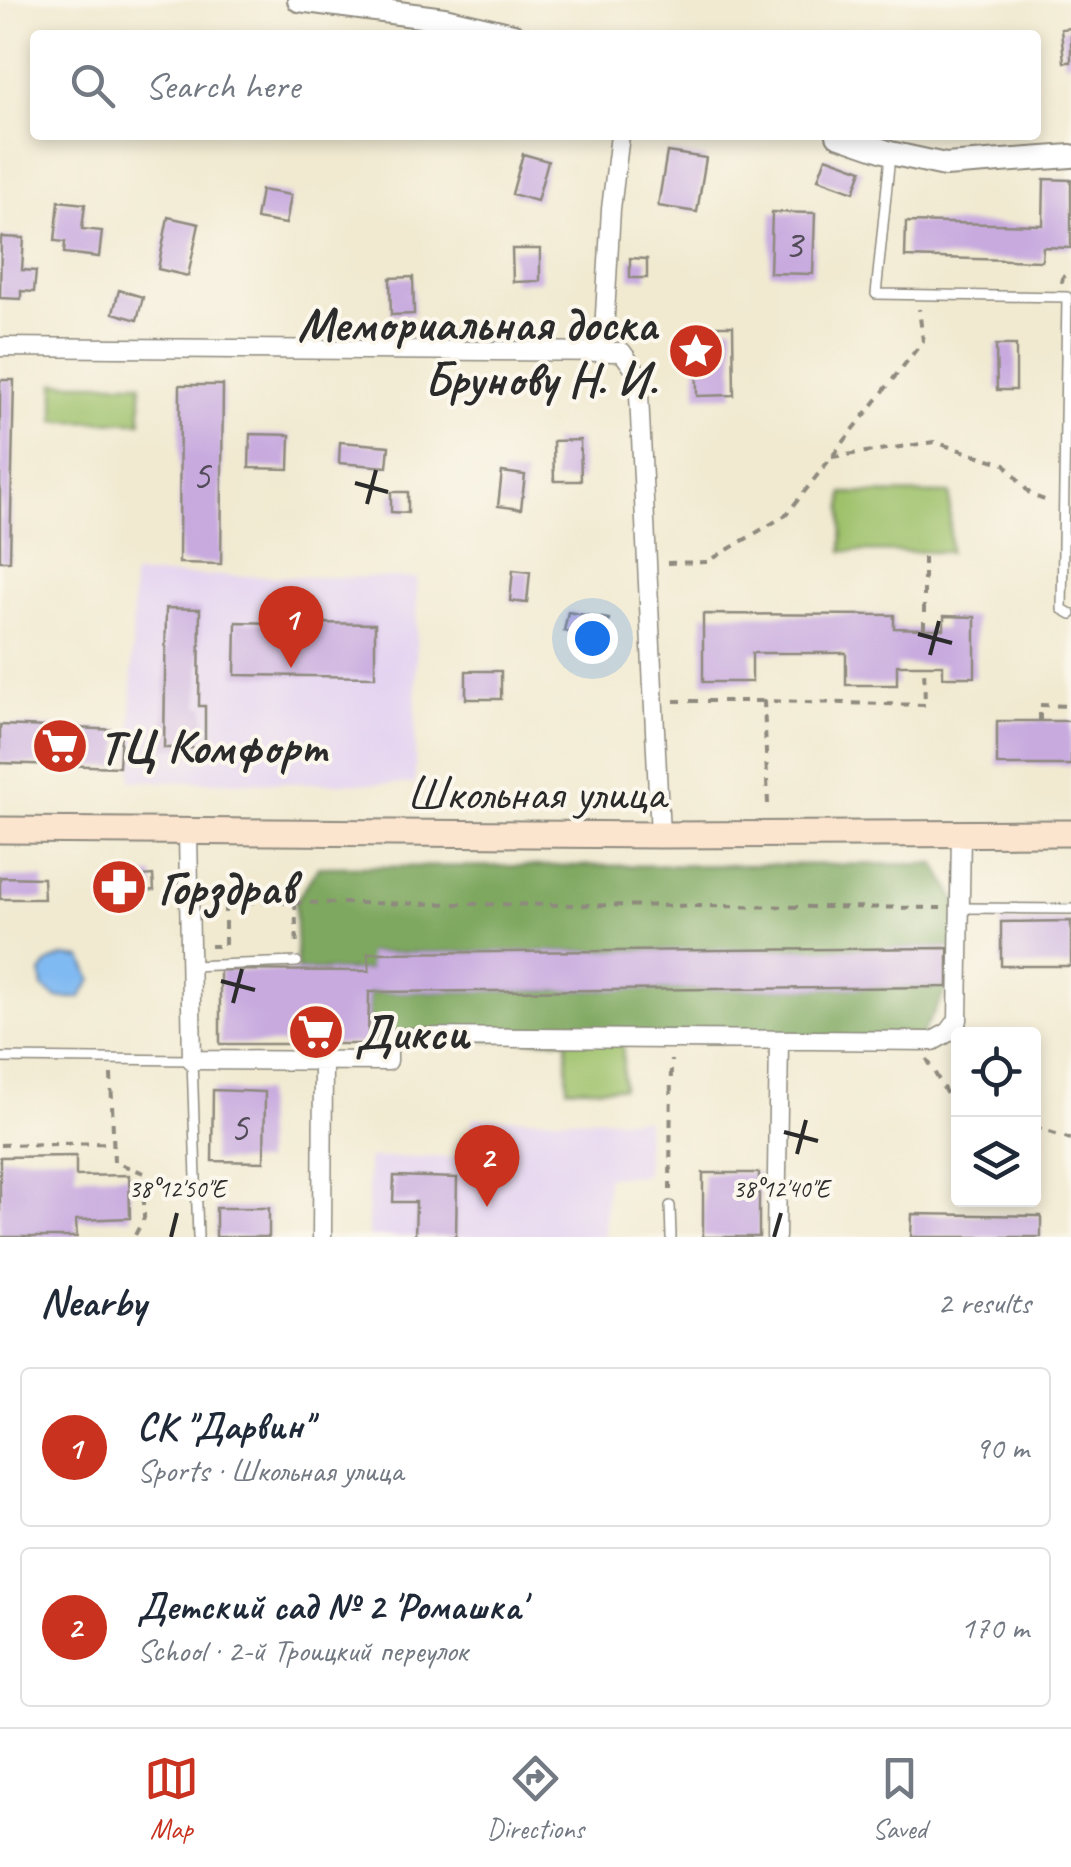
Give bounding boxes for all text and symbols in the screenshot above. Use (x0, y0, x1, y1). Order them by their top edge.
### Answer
search box (30, 30, 1041, 140)
icon: search (65, 58, 120, 113)
text: Search here (145, 62, 300, 109)
house number: 3 (784, 218, 806, 271)
place label: Мемориальная доска Брунову Н. И. (298, 294, 660, 409)
place icon: Мемориальная доска Брунову Н. И. (666, 321, 726, 381)
house number: 5 (192, 449, 213, 502)
pin: 1 (258, 586, 324, 668)
your location (567, 613, 618, 664)
supermarket icon: ТЦ Комфорт (30, 716, 90, 776)
place label: ТЦ Комфорт (99, 717, 330, 777)
street label: Школьная улица (406, 763, 670, 823)
pharmacy icon: Горздрав (89, 857, 149, 917)
place label: Горздрав (158, 858, 303, 919)
supermarket icon: Дикси (286, 1002, 346, 1062)
place label: Дикси (355, 1003, 471, 1063)
map controls (951, 1027, 1041, 1207)
button: locate (951, 1027, 1041, 1117)
house number: 5 (230, 1101, 251, 1154)
button: layers (951, 1117, 1041, 1207)
pin: 2 (454, 1124, 520, 1207)
text: 38°12'50"E (129, 1173, 228, 1205)
text: 38°12'40"E (733, 1173, 832, 1205)
text: Nearby (40, 1276, 146, 1329)
text: 2 results (937, 1282, 1031, 1323)
text: СК "Дарвин" (137, 1403, 312, 1450)
text: 1 (67, 1427, 82, 1468)
text: 90 m (975, 1427, 1029, 1468)
text: Sports · Школьная улица (137, 1450, 403, 1491)
text: Детский сад № 2 'Ромашка' (137, 1583, 525, 1630)
text: 2 (67, 1607, 82, 1648)
text: 170 m (960, 1607, 1029, 1648)
text: School · 2-й Троицкий переулок (137, 1630, 468, 1671)
tab: Map (144, 1751, 199, 1846)
tab: Directions (487, 1751, 584, 1846)
tab: Saved (872, 1751, 927, 1846)

